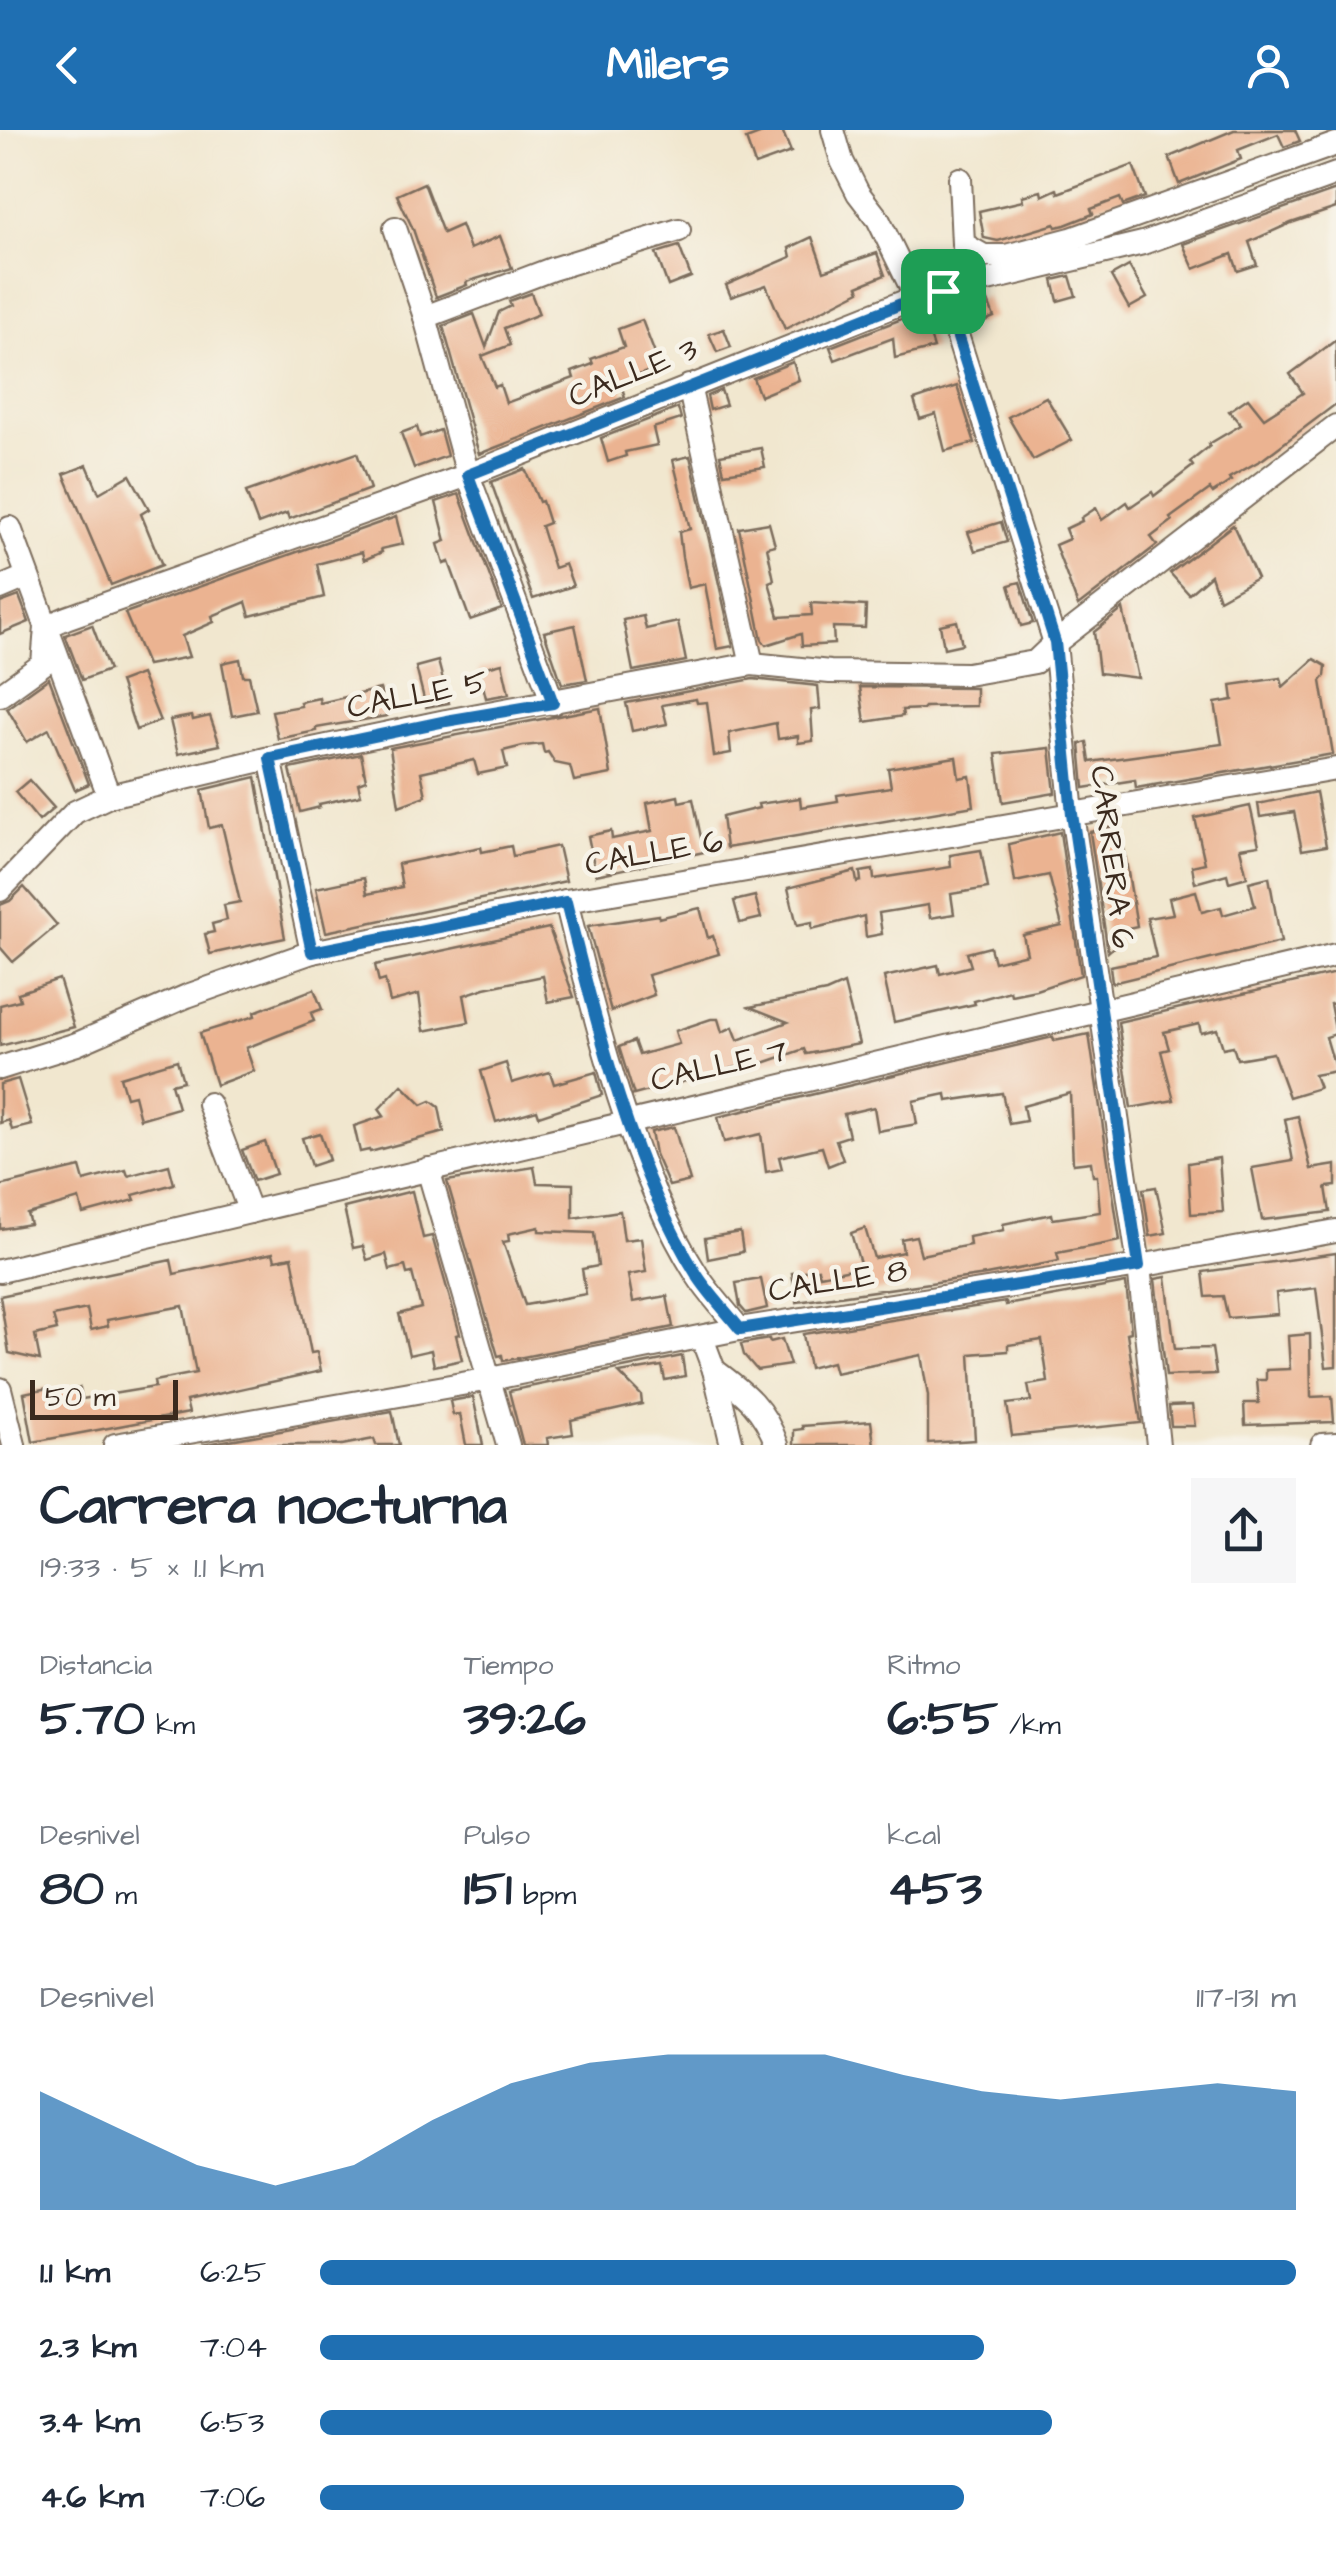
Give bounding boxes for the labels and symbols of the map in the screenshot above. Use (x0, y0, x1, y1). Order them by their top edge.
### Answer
pin (901, 249, 986, 334)
street label: CALLE 3 (562, 327, 704, 419)
street label: CALLE 5 (343, 659, 491, 731)
street label: CARRERA 6 (1078, 763, 1146, 951)
street label: CALLE 6 (582, 819, 726, 887)
street label: CALLE 7 (646, 1028, 792, 1104)
street label: CALLE 8 (765, 1248, 911, 1314)
scale bar (30, 1375, 178, 1420)

